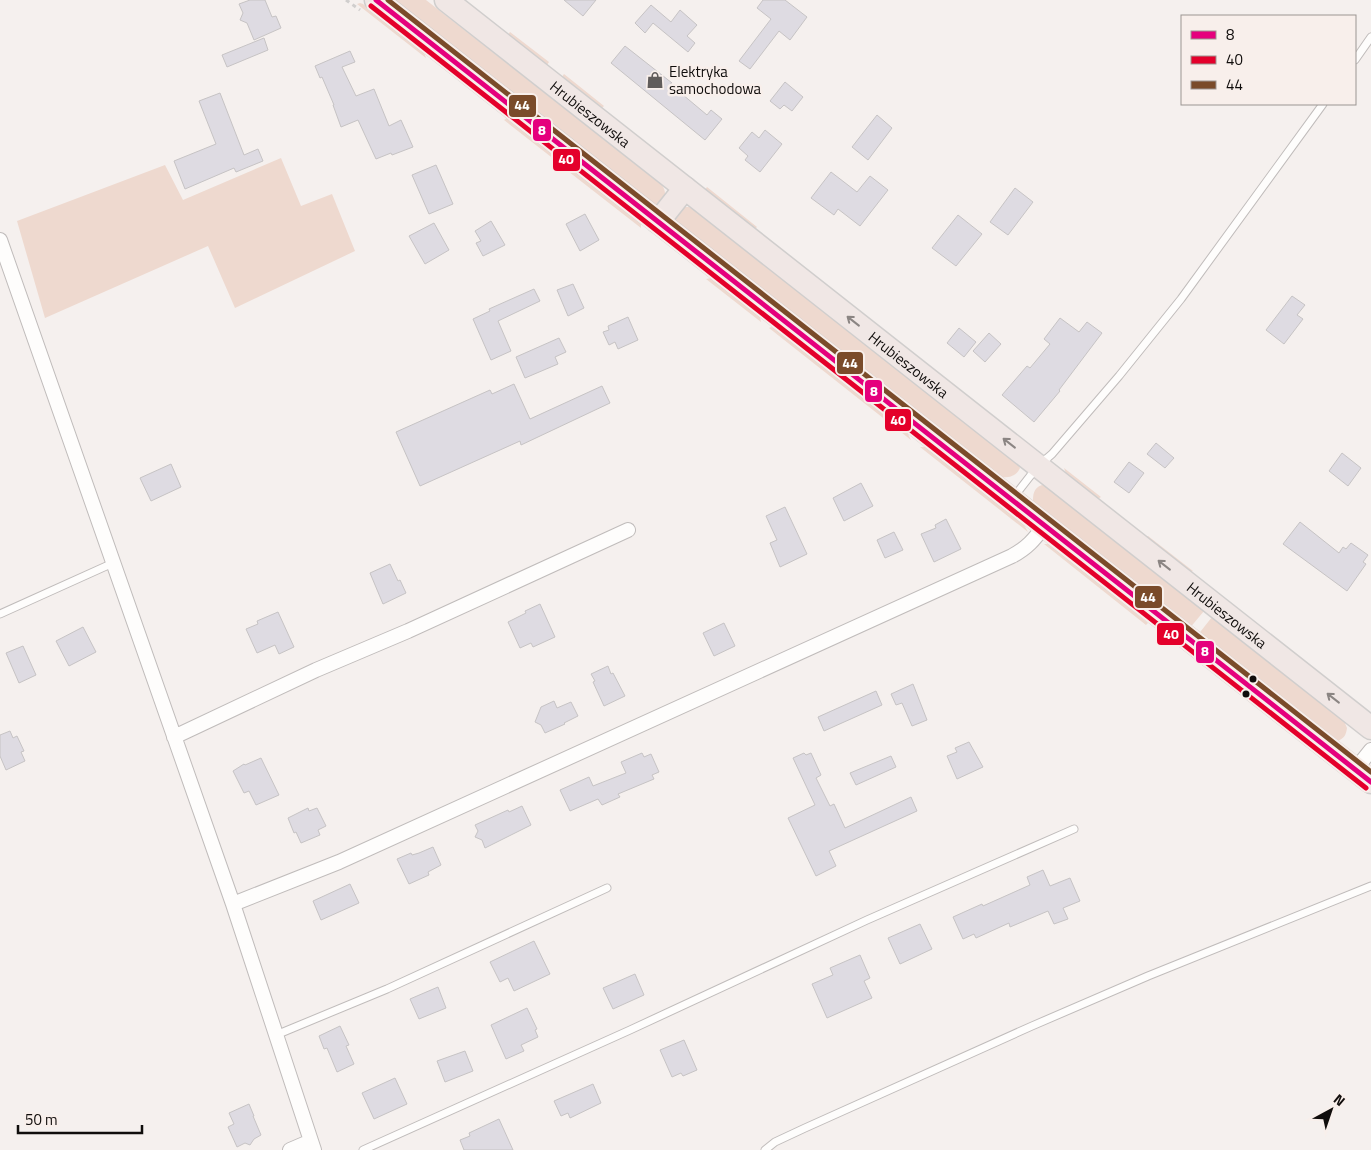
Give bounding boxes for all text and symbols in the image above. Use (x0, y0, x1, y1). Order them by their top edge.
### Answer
legend (1181, 15, 1356, 105)
text: 8 (1226, 23, 1234, 46)
text: 40 (1226, 48, 1243, 71)
place label: Elektryka samochodowa (669, 60, 762, 100)
shop icon: Elektryka samochodowa (645, 70, 665, 90)
text: 44 (1226, 73, 1243, 96)
street label: Hrubieszowska (545, 75, 636, 153)
line badge: 44 (508, 94, 537, 118)
text: 44 (514, 94, 530, 115)
line badge: 8 (532, 118, 552, 142)
text: 8 (538, 119, 546, 140)
line badge: 40 (552, 148, 581, 172)
text: 40 (558, 148, 574, 169)
one-way arrow (847, 315, 860, 326)
street label: Hrubieszowska (864, 325, 954, 404)
line badge: 44 (836, 351, 864, 375)
text: 44 (842, 352, 858, 373)
line badge: 8 (864, 379, 883, 403)
text: 8 (870, 380, 878, 401)
line badge: 40 (884, 408, 912, 432)
text: 40 (890, 409, 906, 430)
one-way arrow (1002, 437, 1015, 448)
one-way arrow (1158, 559, 1171, 570)
street label: Hrubieszowska (1182, 576, 1273, 654)
line badge: 44 (1134, 585, 1163, 609)
text: 44 (1140, 586, 1156, 607)
line badge: 40 (1156, 622, 1185, 646)
text: 40 (1163, 623, 1179, 644)
line badge: 8 (1195, 640, 1215, 664)
text: 8 (1201, 640, 1209, 661)
unlabelled marker (1248, 674, 1258, 684)
unlabelled marker (1241, 689, 1251, 699)
one-way arrow (1327, 692, 1340, 703)
north arrow (1306, 1085, 1356, 1135)
text: N (1329, 1088, 1350, 1111)
scale bar (18, 1102, 141, 1134)
text: 50 m (25, 1108, 58, 1131)

